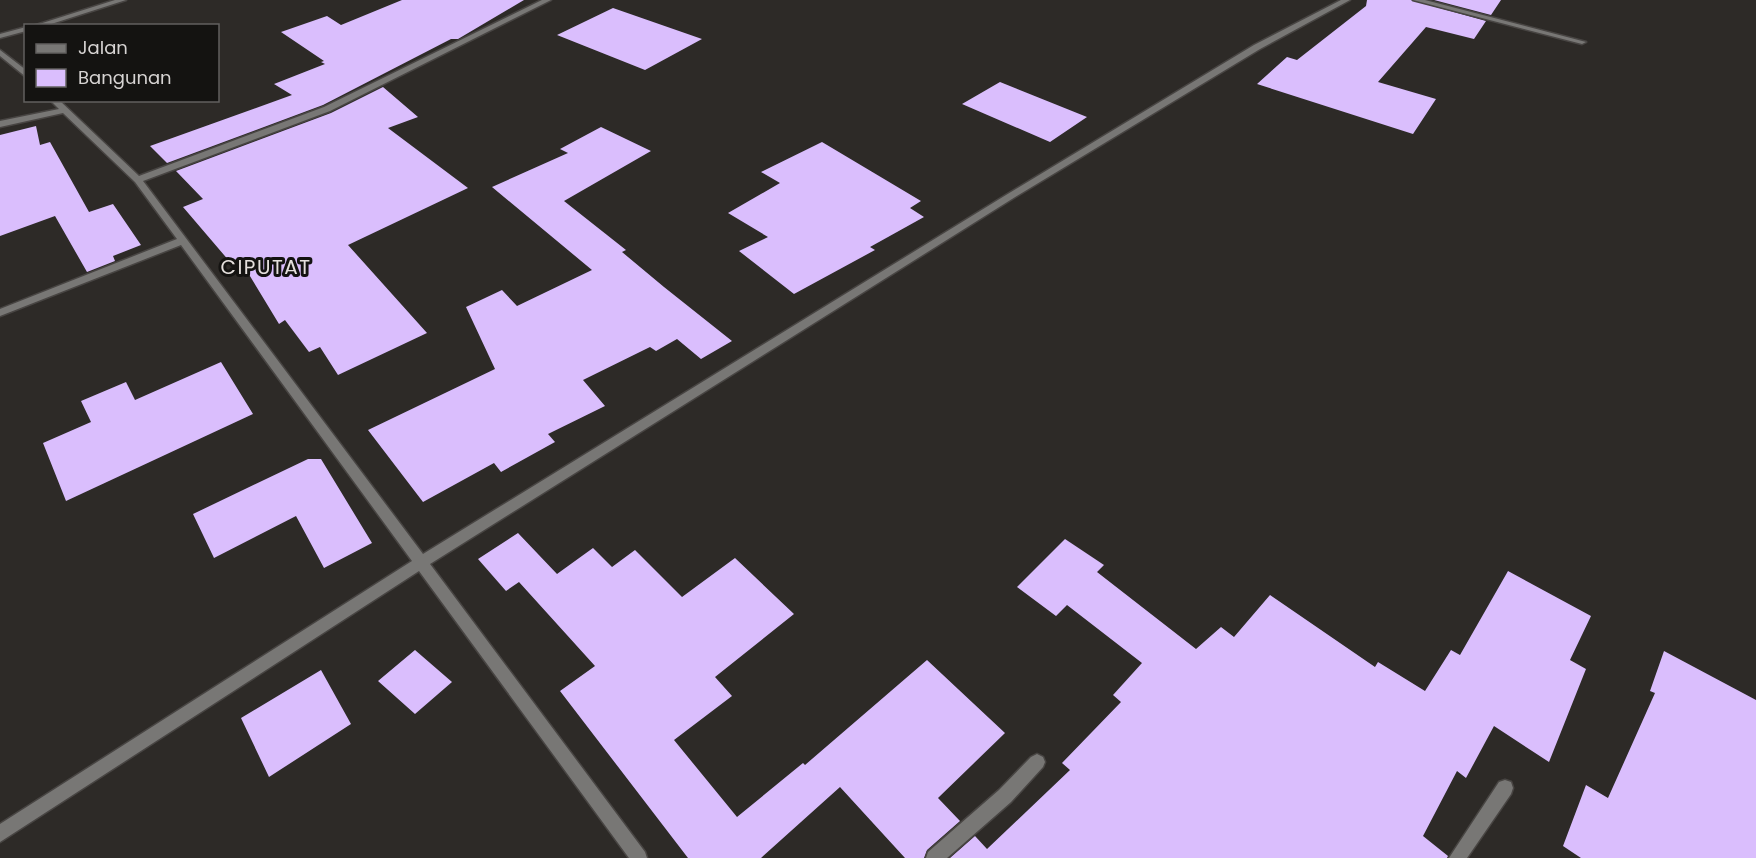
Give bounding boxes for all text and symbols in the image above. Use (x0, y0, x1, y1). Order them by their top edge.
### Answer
legend (24, 24, 219, 102)
text: Jalan (78, 35, 128, 60)
text: Bangunan (78, 65, 172, 90)
district label: CIPUTAT (220, 253, 312, 281)

